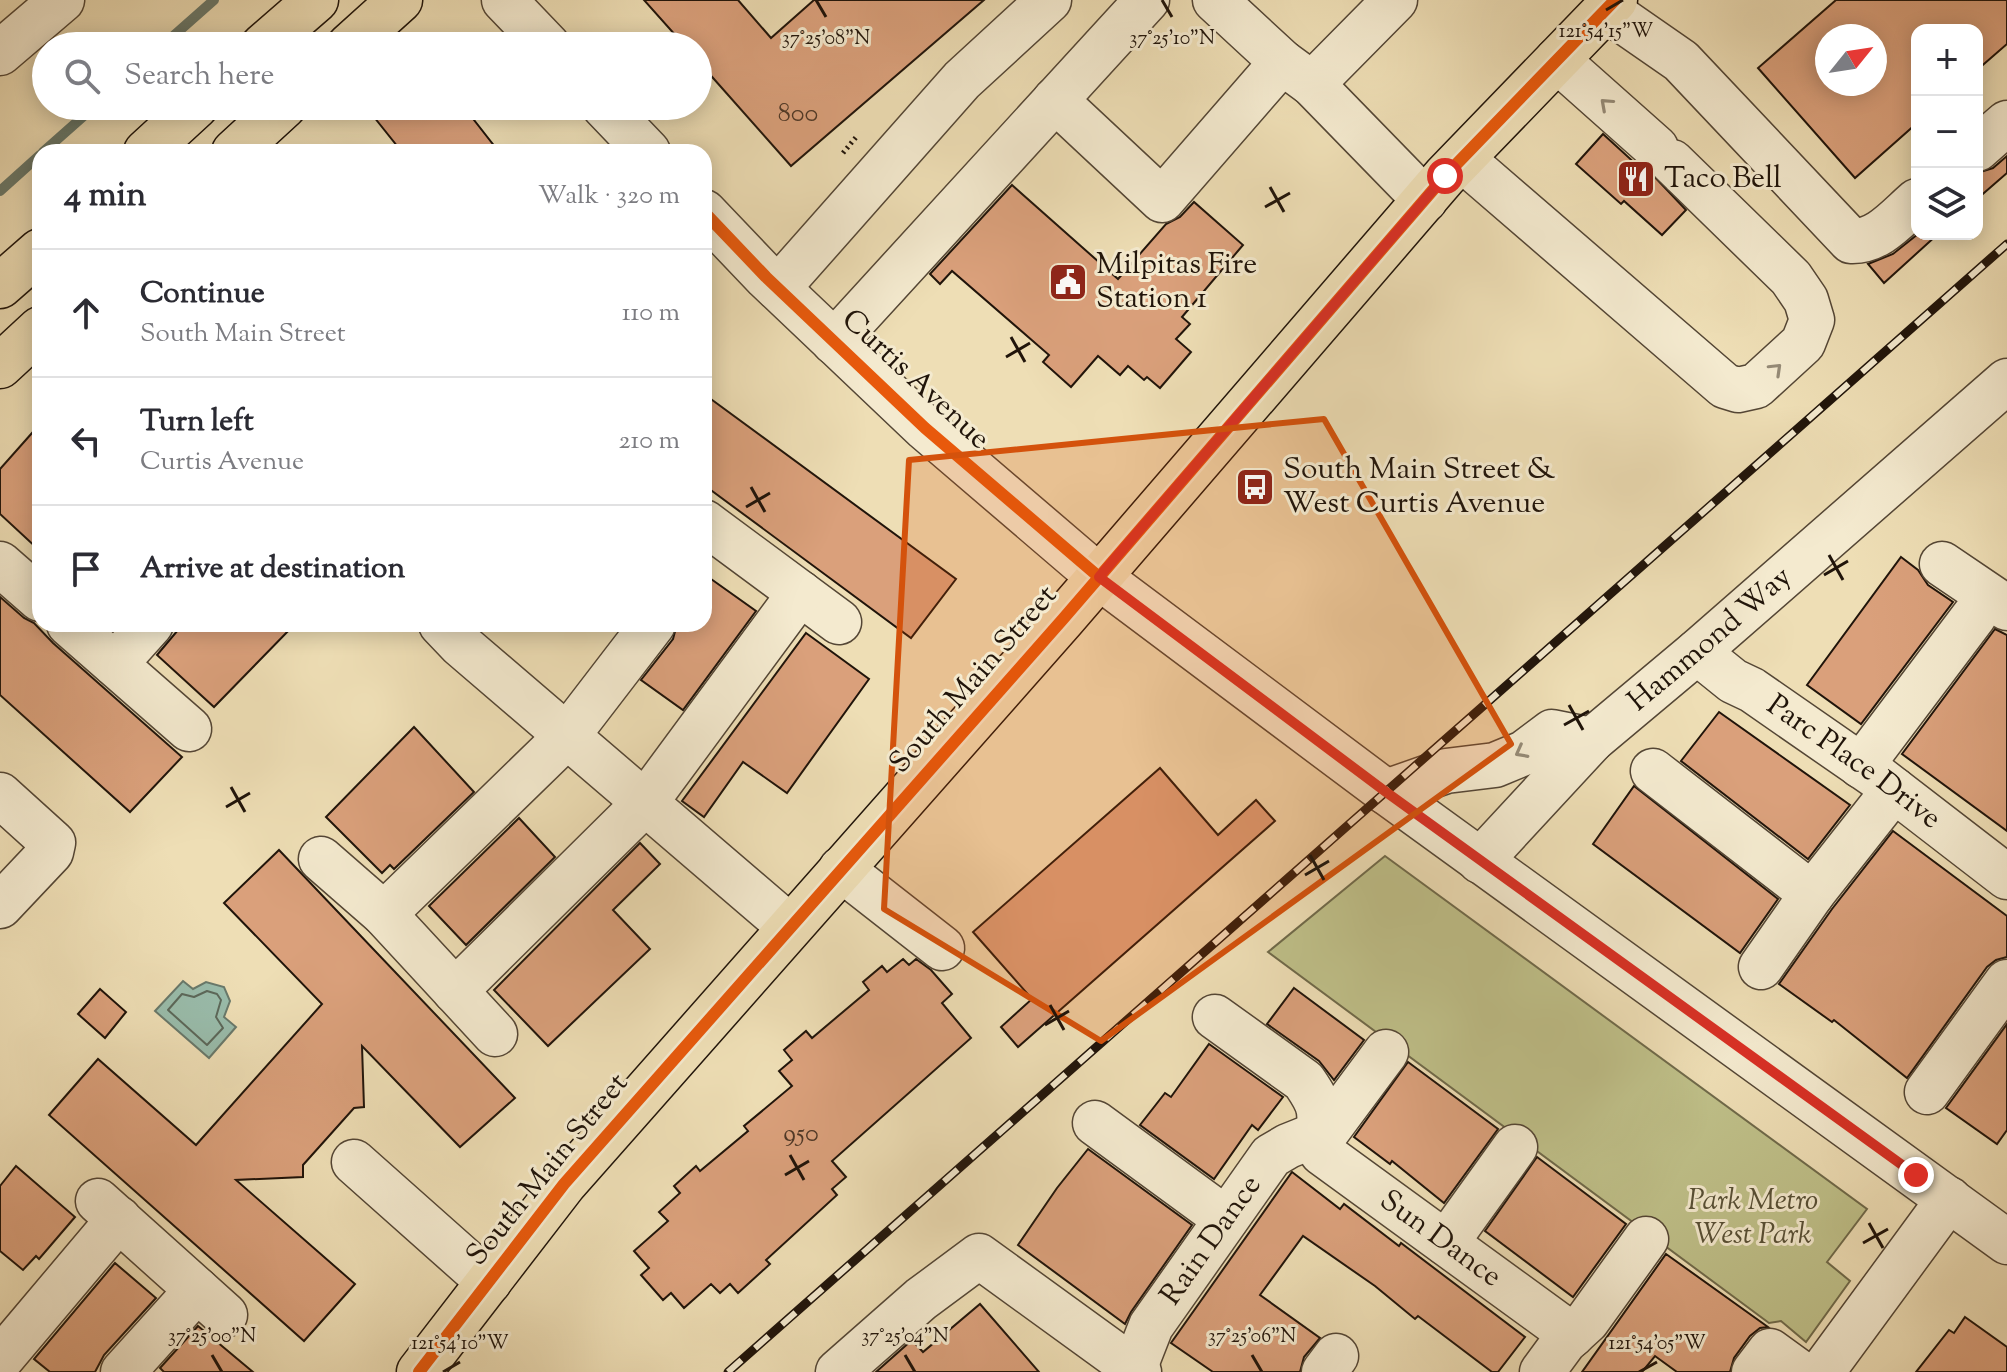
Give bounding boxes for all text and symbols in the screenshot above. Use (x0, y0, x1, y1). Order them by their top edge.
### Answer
text: 121°54'15"W (1559, 18, 1653, 47)
north arrow (1815, 24, 1887, 96)
map controls (1911, 24, 1983, 240)
button: + (1911, 24, 1983, 96)
text: 37°25'08"N (782, 25, 870, 54)
text: 37°25'10"N (1129, 25, 1215, 54)
search box (32, 32, 712, 120)
icon: search (60, 54, 104, 98)
text: Search here (124, 55, 274, 98)
house number: 800 (778, 96, 818, 133)
button: − (1911, 96, 1983, 168)
one-way arrow (1601, 100, 1616, 114)
route start (1427, 158, 1463, 194)
restaurant icon: Taco Bell (1615, 158, 1657, 200)
place label: Taco Bell (1664, 158, 1782, 201)
button: layers (1911, 168, 1983, 240)
text: 4 min (64, 172, 146, 221)
text: Walk · 320 m (538, 178, 680, 215)
place label: Milpitas Fire Station 1 (1096, 244, 1257, 321)
public building icon: Milpitas Fire Station 1 (1047, 261, 1089, 303)
text: Continue (140, 273, 265, 316)
icon: ahead (64, 291, 108, 335)
text: 110 m (622, 295, 680, 332)
street label: Curtis Avenue (831, 300, 999, 460)
text: South Main Street (140, 316, 346, 353)
one-way arrow (1766, 364, 1781, 378)
text: Turn left (140, 401, 254, 444)
icon: left (64, 419, 108, 463)
text: 210 m (618, 423, 680, 460)
text: Curtis Avenue (140, 444, 304, 481)
place label: South Main Street & West Curtis Avenue (1283, 449, 1556, 526)
bus stop icon: South Main Street & West Curtis Avenue (1234, 466, 1276, 508)
icon: arrive (64, 547, 108, 591)
text: Arrive at destination (140, 548, 405, 591)
street label: Hammond Way (1619, 557, 1802, 722)
street label: South Main Street (880, 576, 1068, 784)
street label: Parc Place Drive (1758, 685, 1950, 840)
one-way arrow (1515, 743, 1529, 758)
street label: South Main Street (457, 1064, 639, 1276)
house number: 950 (783, 1116, 819, 1153)
route end (1898, 1157, 1934, 1193)
street label: Rain Dance (1150, 1167, 1272, 1314)
street label: Sun Dance (1370, 1180, 1510, 1298)
park label: Park Metro West Park (1688, 1180, 1818, 1257)
text: 37°25'00"N (168, 1323, 256, 1352)
text: 37°25'04"N (861, 1323, 949, 1352)
text: 37°25'06"N (1208, 1323, 1296, 1352)
text: 121°54'10"W (411, 1330, 509, 1359)
text: 121°54'05"W (1608, 1330, 1706, 1359)

